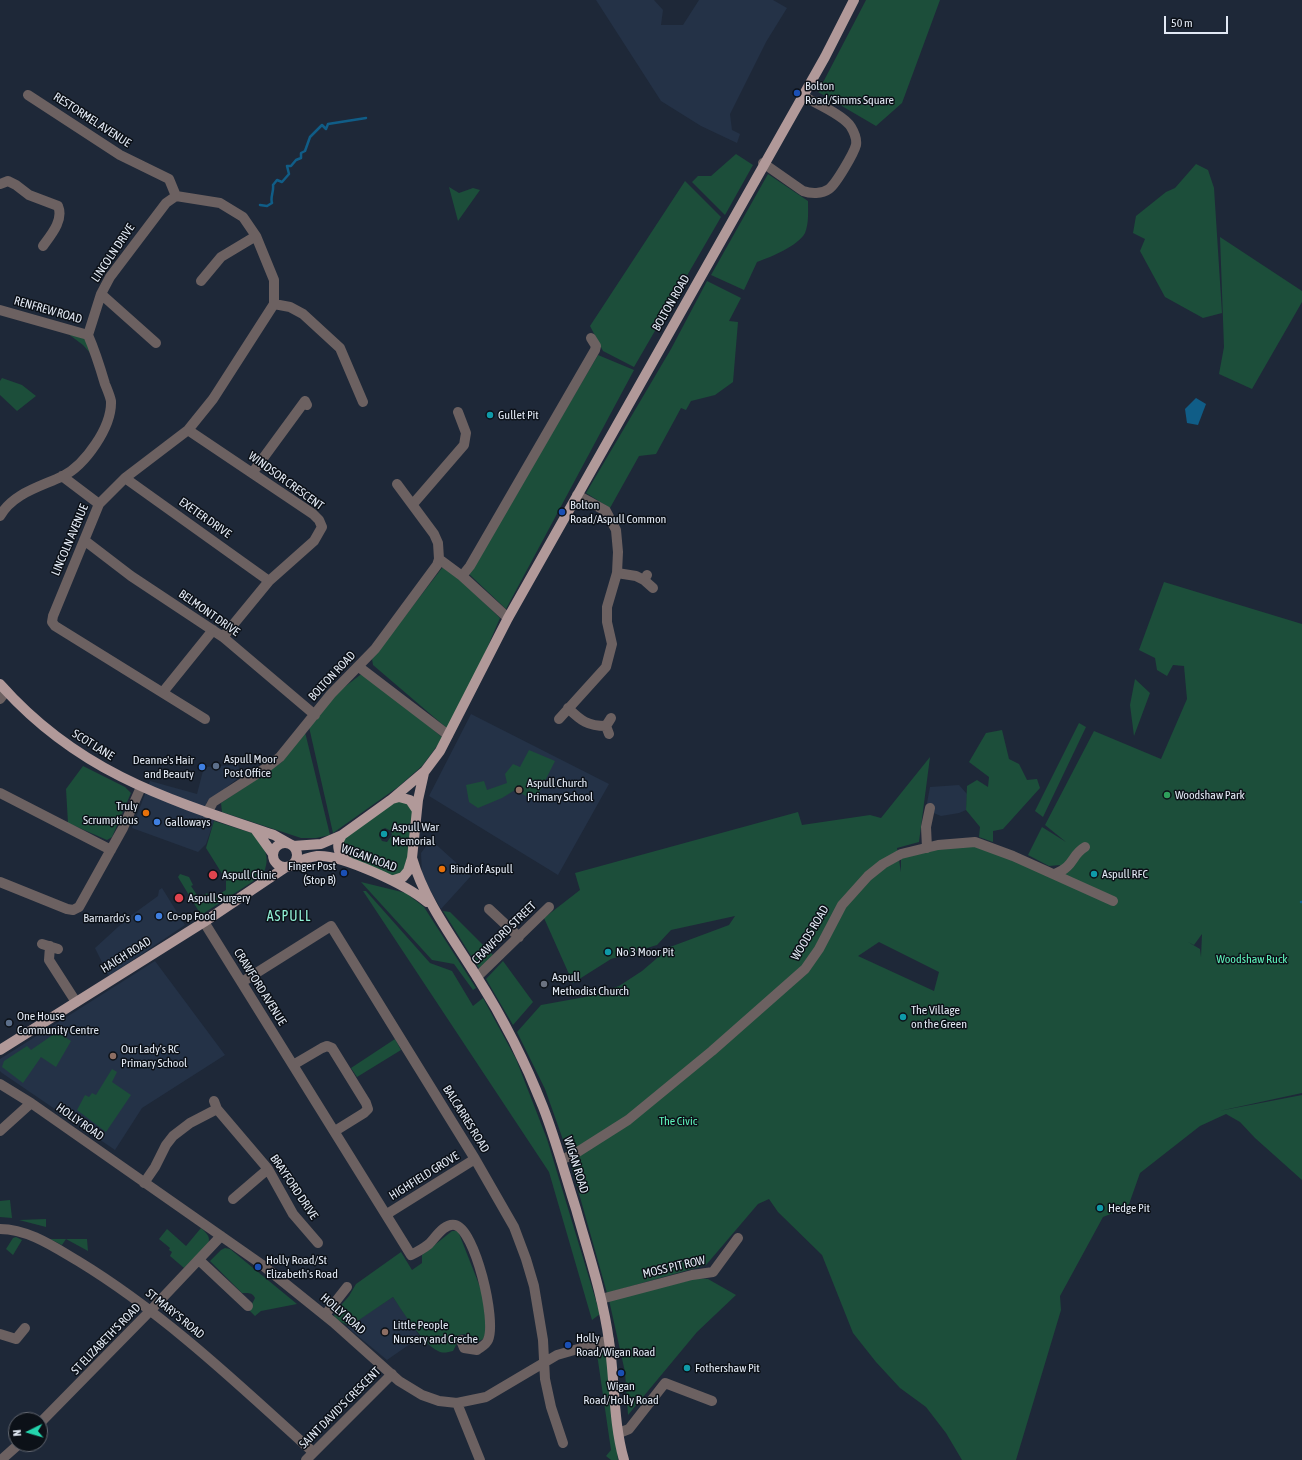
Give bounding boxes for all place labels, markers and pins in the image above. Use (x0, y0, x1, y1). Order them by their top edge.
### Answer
place label: Bolton Road/Simms Square (805, 79, 894, 107)
marker: Bolton Road/Simms Square (792, 88, 802, 98)
place label: Gullet Pit (498, 408, 539, 422)
marker: Gullet Pit (485, 410, 495, 420)
place label: Bolton Road/Aspull Common (570, 498, 666, 526)
marker: Bolton Road/Aspull Common (557, 507, 567, 517)
place label: Aspull Moor Post Office (224, 752, 276, 780)
place label: Deanne's Hair and Beauty (133, 753, 194, 781)
marker: Aspull Moor Post Office (211, 761, 221, 771)
marker: Deanne's Hair and Beauty (197, 762, 207, 772)
place label: Aspull Church Primary School (527, 776, 593, 804)
marker: Aspull Church Primary School (514, 785, 524, 795)
place label: Woodshaw Park (1175, 788, 1245, 802)
marker: Woodshaw Park (1162, 790, 1172, 800)
place label: Truly Scrumptious (83, 799, 138, 827)
marker: Truly Scrumptious (141, 808, 151, 818)
place label: Galloways (165, 815, 211, 829)
marker: Galloways (152, 817, 162, 827)
place label: Aspull War Memorial (392, 820, 439, 848)
marker: Aspull War Memorial (379, 829, 389, 839)
place label: Finger Post (Stop B) (288, 859, 336, 887)
place label: Bindi of Aspull (450, 862, 513, 876)
marker: Bindi of Aspull (437, 864, 447, 874)
place label: Aspull RFC (1102, 867, 1148, 881)
place label: Aspull Clinic (222, 868, 276, 882)
marker: Finger Post (Stop B) (339, 868, 349, 878)
marker: Aspull Clinic (207, 869, 219, 881)
marker: Aspull RFC (1089, 869, 1099, 879)
place label: Aspull Surgery (188, 891, 250, 905)
marker: Aspull Surgery (173, 892, 185, 904)
place label: Co-op Food (167, 909, 216, 923)
place label: Barnardo's (83, 911, 130, 925)
marker: Co-op Food (154, 911, 164, 921)
marker: Barnardo's (133, 913, 143, 923)
place label: No 3 Moor Pit (616, 945, 674, 959)
marker: No 3 Moor Pit (603, 947, 613, 957)
place label: Aspull Methodist Church (552, 970, 629, 998)
marker: Aspull Methodist Church (539, 979, 549, 989)
place label: The Village on the Green (911, 1003, 967, 1031)
place label: One House Community Centre (17, 1009, 99, 1037)
marker: The Village on the Green (898, 1012, 908, 1022)
marker: One House Community Centre (4, 1018, 14, 1028)
place label: Our Lady's RC Primary School (121, 1042, 187, 1070)
marker: Our Lady's RC Primary School (108, 1051, 118, 1061)
place label: Hedge Pit (1108, 1201, 1150, 1215)
marker: Hedge Pit (1095, 1203, 1105, 1213)
place label: Holly Road/St Elizabeth's Road (266, 1253, 338, 1281)
marker: Holly Road/St Elizabeth's Road (253, 1262, 263, 1272)
place label: Little People Nursery and Creche (393, 1318, 478, 1346)
marker: Little People Nursery and Creche (380, 1327, 390, 1337)
place label: Holly Road/Wigan Road (576, 1331, 655, 1359)
marker: Holly Road/Wigan Road (563, 1340, 573, 1350)
place label: Fothershaw Pit (695, 1361, 760, 1375)
marker: Fothershaw Pit (682, 1363, 692, 1373)
marker: Wigan Road/Holly Road (616, 1368, 626, 1378)
place label: Wigan Road/Holly Road (583, 1379, 659, 1407)

